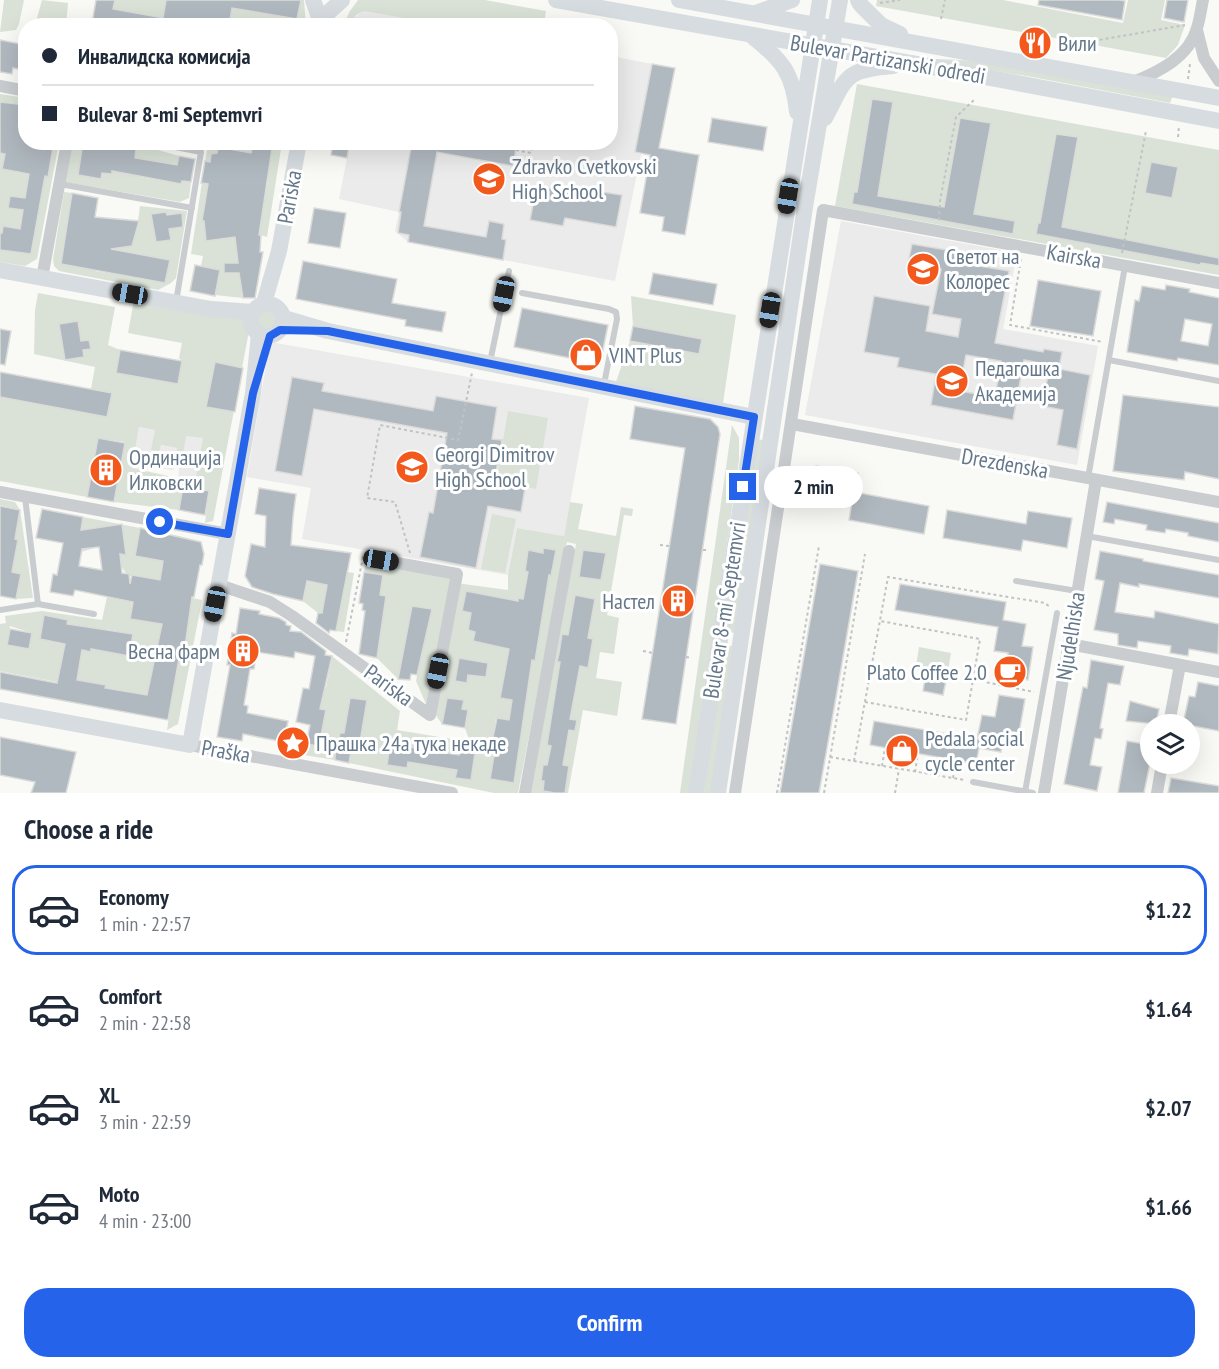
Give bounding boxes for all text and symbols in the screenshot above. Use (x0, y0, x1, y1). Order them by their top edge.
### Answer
restaurant icon: Вили (1017, 25, 1053, 61)
street label: Bulevar Partizanski odredi (788, 28, 988, 90)
place label: Вили (1058, 29, 1097, 57)
text: Инвалидска комисија (78, 42, 251, 70)
text: Bulevar 8-mi Septemvri (78, 100, 263, 128)
place label: Zdravko Cvetkovski High School (512, 152, 657, 205)
school or university icon: Zdravko Cvetkovski High School (471, 161, 507, 197)
street label: Pariska (271, 168, 307, 226)
car (776, 177, 800, 215)
street label: Kairska (1045, 237, 1103, 275)
place label: Светот на Колорес (946, 242, 1020, 295)
school or university icon: Светот на Колорес (905, 251, 941, 287)
car (492, 275, 516, 313)
car (111, 282, 149, 306)
car (758, 291, 782, 329)
shop icon: VINT Plus (568, 337, 604, 373)
place label: VINT Plus (608, 341, 682, 369)
place label: Педагошка Академија (975, 354, 1060, 407)
school or university icon: Педагошка Академија (934, 363, 970, 399)
place label: Georgi Dimitrov High School (435, 440, 555, 493)
street label: Drezdenska (960, 442, 1050, 484)
place label: Ординација Илковски (129, 443, 221, 496)
school or university icon: Georgi Dimitrov High School (394, 449, 430, 485)
building icon: Ординација Илковски (88, 452, 124, 488)
callout: 2 min (764, 466, 863, 508)
route end (729, 473, 756, 500)
text: 2 min (793, 474, 834, 500)
route start (146, 508, 173, 535)
street label: Bulevar 8-mi Septemvri (696, 520, 752, 700)
car (362, 548, 400, 572)
building icon: Настел (660, 583, 696, 619)
car (203, 585, 227, 623)
place label: Настел (602, 587, 655, 615)
street label: Njudelhiska (1049, 590, 1091, 682)
building icon: Весна фарм (225, 633, 261, 669)
place label: Весна фарм (128, 637, 220, 665)
car (426, 652, 450, 690)
cafe icon: Plato Coffee 2.0 (992, 654, 1028, 690)
street label: Pariska (359, 658, 419, 712)
place label: Plato Coffee 2.0 (867, 658, 987, 686)
map controls (1140, 714, 1200, 774)
button: layers (1140, 714, 1200, 774)
place label: Pedala social cycle center (925, 724, 1025, 777)
place icon: Прашка 24а тука некаде (275, 725, 311, 761)
place label: Прашка 24а тука некаде (316, 729, 506, 757)
street label: Praška (199, 733, 253, 769)
shop icon: Pedala social cycle center (884, 733, 920, 769)
text: Choose a ride (24, 812, 153, 846)
icon: car (27, 883, 81, 937)
text: Economy (99, 883, 169, 911)
text: $1.22 (1145, 896, 1192, 924)
text: 1 min · 22:57 (99, 911, 191, 937)
icon: car (27, 982, 81, 1036)
text: Comfort (99, 982, 162, 1010)
text: $1.64 (1145, 995, 1192, 1023)
text: 2 min · 22:58 (99, 1010, 191, 1036)
icon: car (27, 1081, 81, 1135)
text: XL (99, 1081, 120, 1109)
text: $2.07 (1145, 1094, 1192, 1122)
text: 3 min · 22:59 (99, 1109, 191, 1135)
icon: car (27, 1180, 81, 1234)
text: Moto (99, 1180, 140, 1208)
text: $1.66 (1145, 1193, 1192, 1221)
text: 4 min · 23:00 (99, 1208, 191, 1234)
button: Confirm (24, 1288, 1195, 1357)

